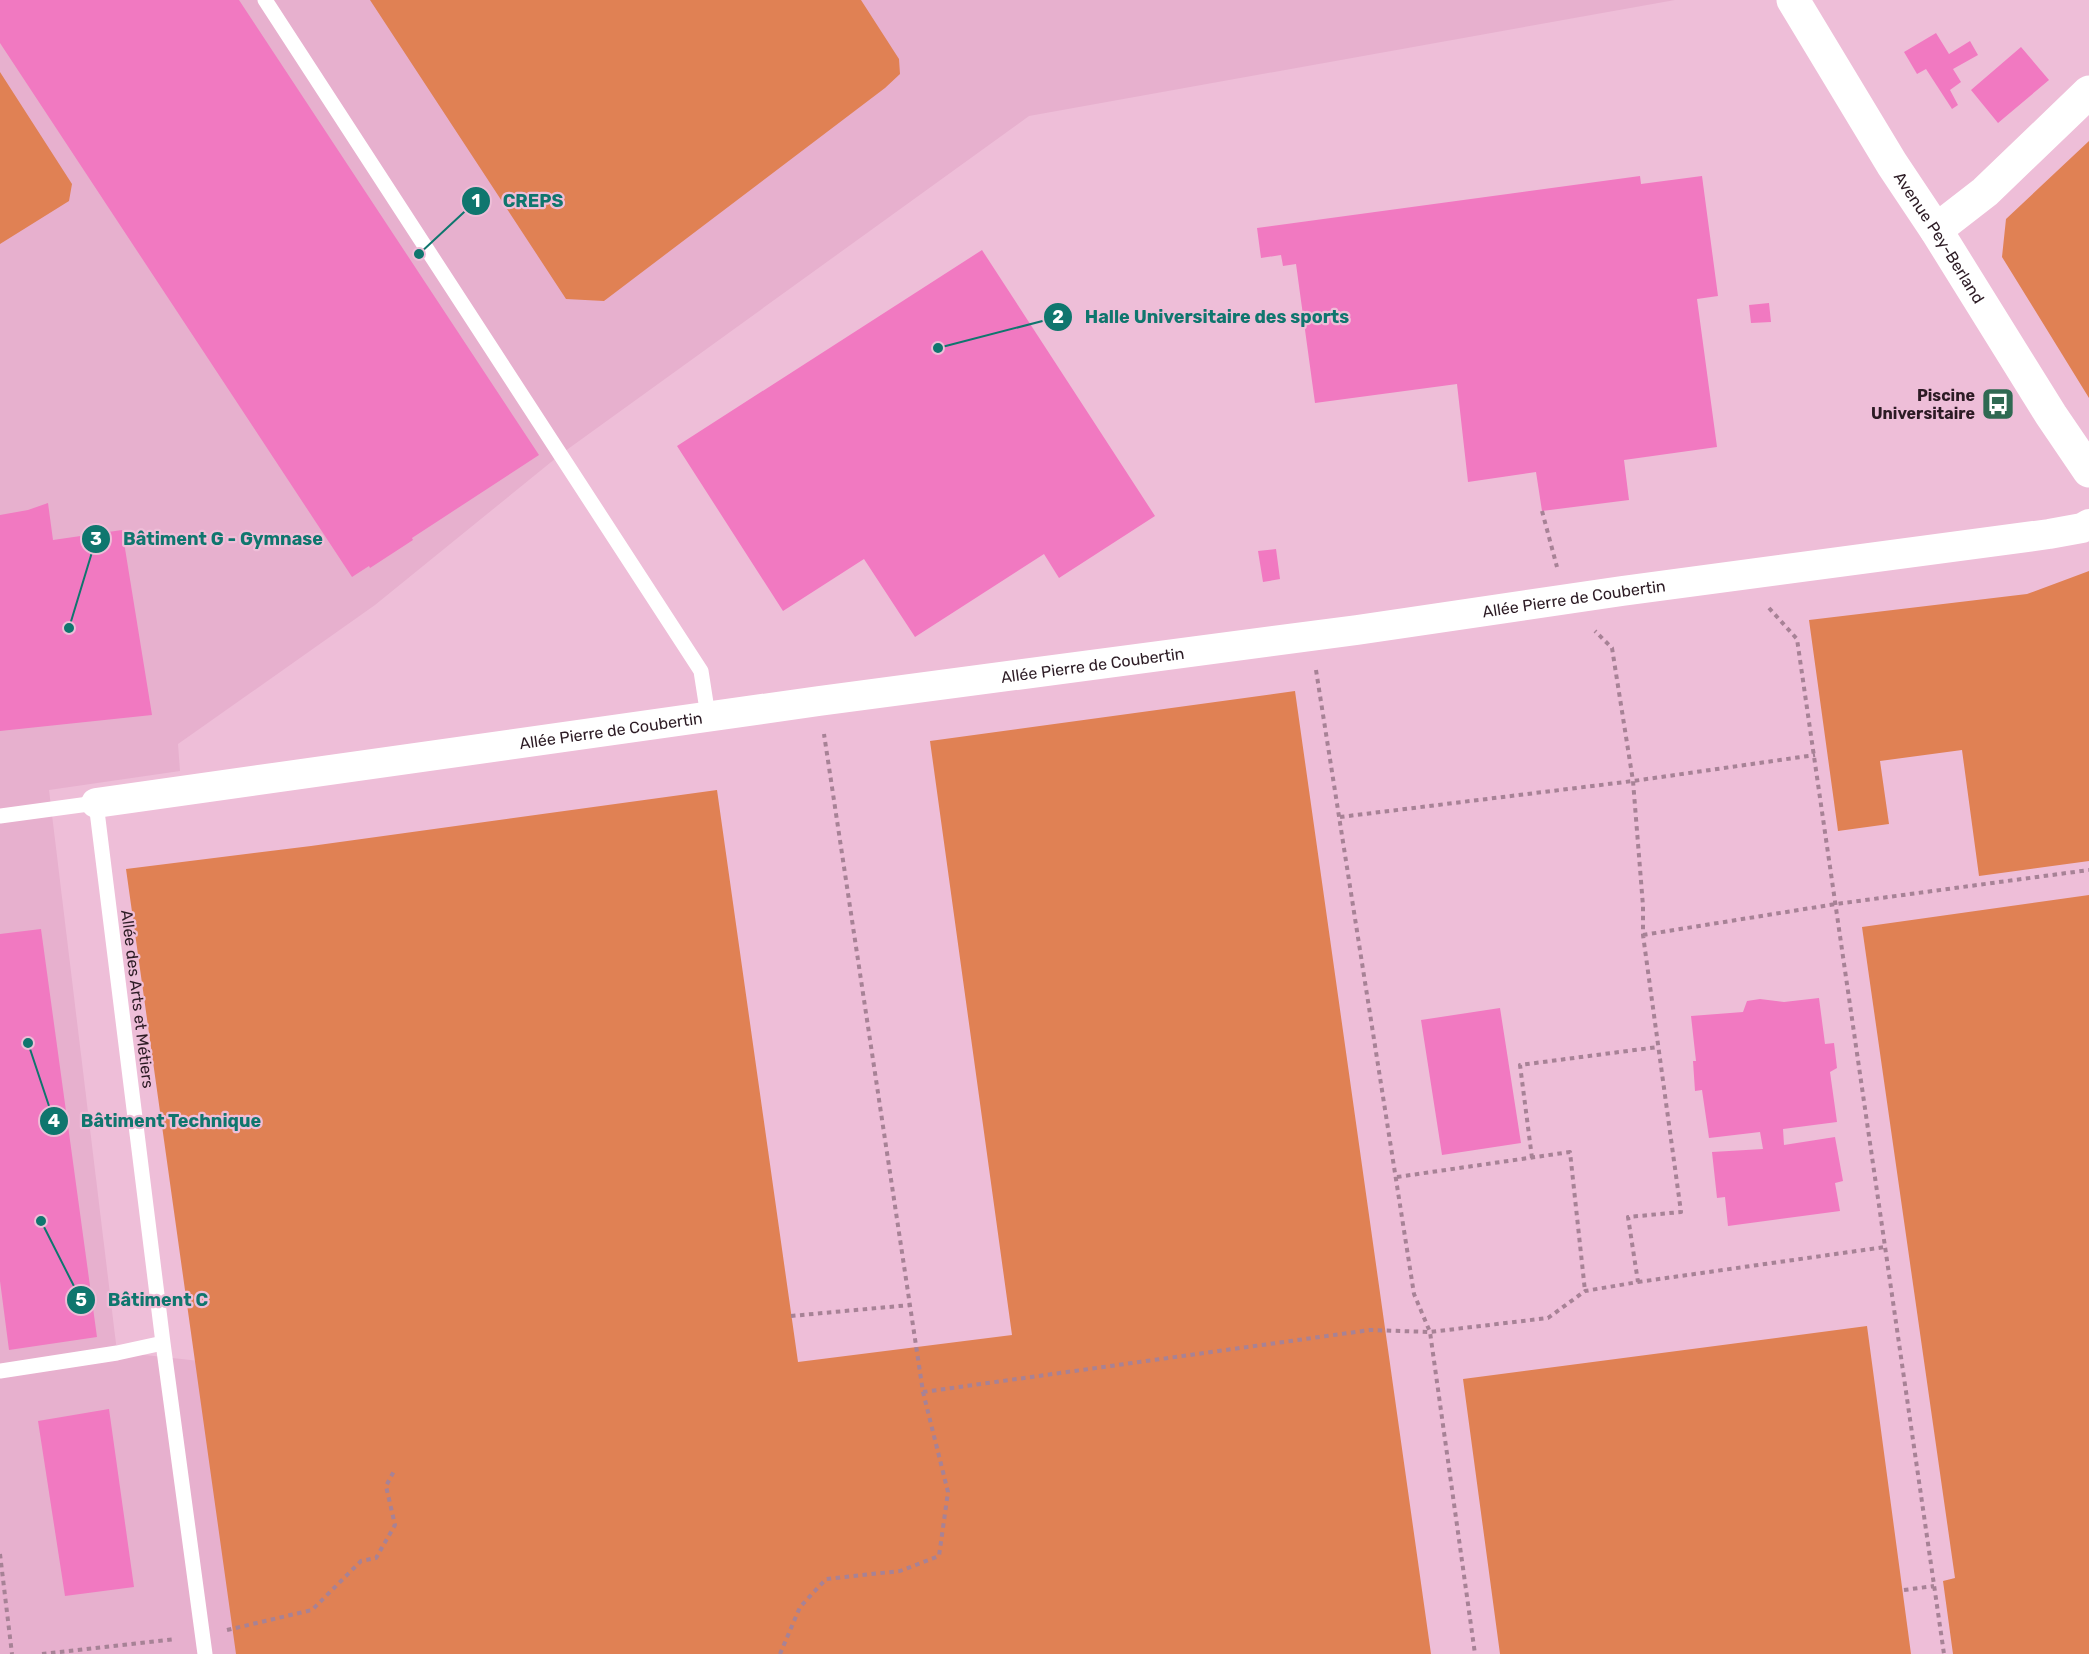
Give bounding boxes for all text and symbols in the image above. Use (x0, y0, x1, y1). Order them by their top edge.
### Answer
street label: Avenue Pey-Berland (1890, 168, 1988, 307)
callout: CREPS (461, 183, 576, 219)
text: 1 (472, 190, 480, 212)
text: CREPS (503, 190, 563, 212)
callout: Halle Universitaire des sports (1043, 299, 1361, 335)
text: 2 (1052, 306, 1064, 328)
text: Halle Universitaire des sports (1085, 306, 1349, 328)
place label: Piscine Universitaire (1871, 386, 1975, 423)
bus stop icon: Piscine Universitaire (1980, 386, 2016, 422)
callout: Bâtiment G - Gymnase (81, 521, 335, 557)
text: 3 (90, 528, 102, 550)
text: Bâtiment G - Gymnase (123, 528, 323, 550)
street label: Allée Pierre de Coubertin (1481, 576, 1667, 621)
street label: Allée Pierre de Coubertin (1000, 644, 1185, 687)
street label: Allée Pierre de Coubertin (518, 709, 704, 753)
street label: Allée des Arts et Métiers (117, 909, 158, 1089)
callout: Bâtiment Technique (39, 1103, 274, 1139)
text: 4 (48, 1110, 60, 1132)
text: Bâtiment Technique (81, 1110, 261, 1132)
callout: Bâtiment C (66, 1282, 220, 1318)
text: 5 (75, 1289, 87, 1311)
text: Bâtiment C (108, 1289, 209, 1311)

